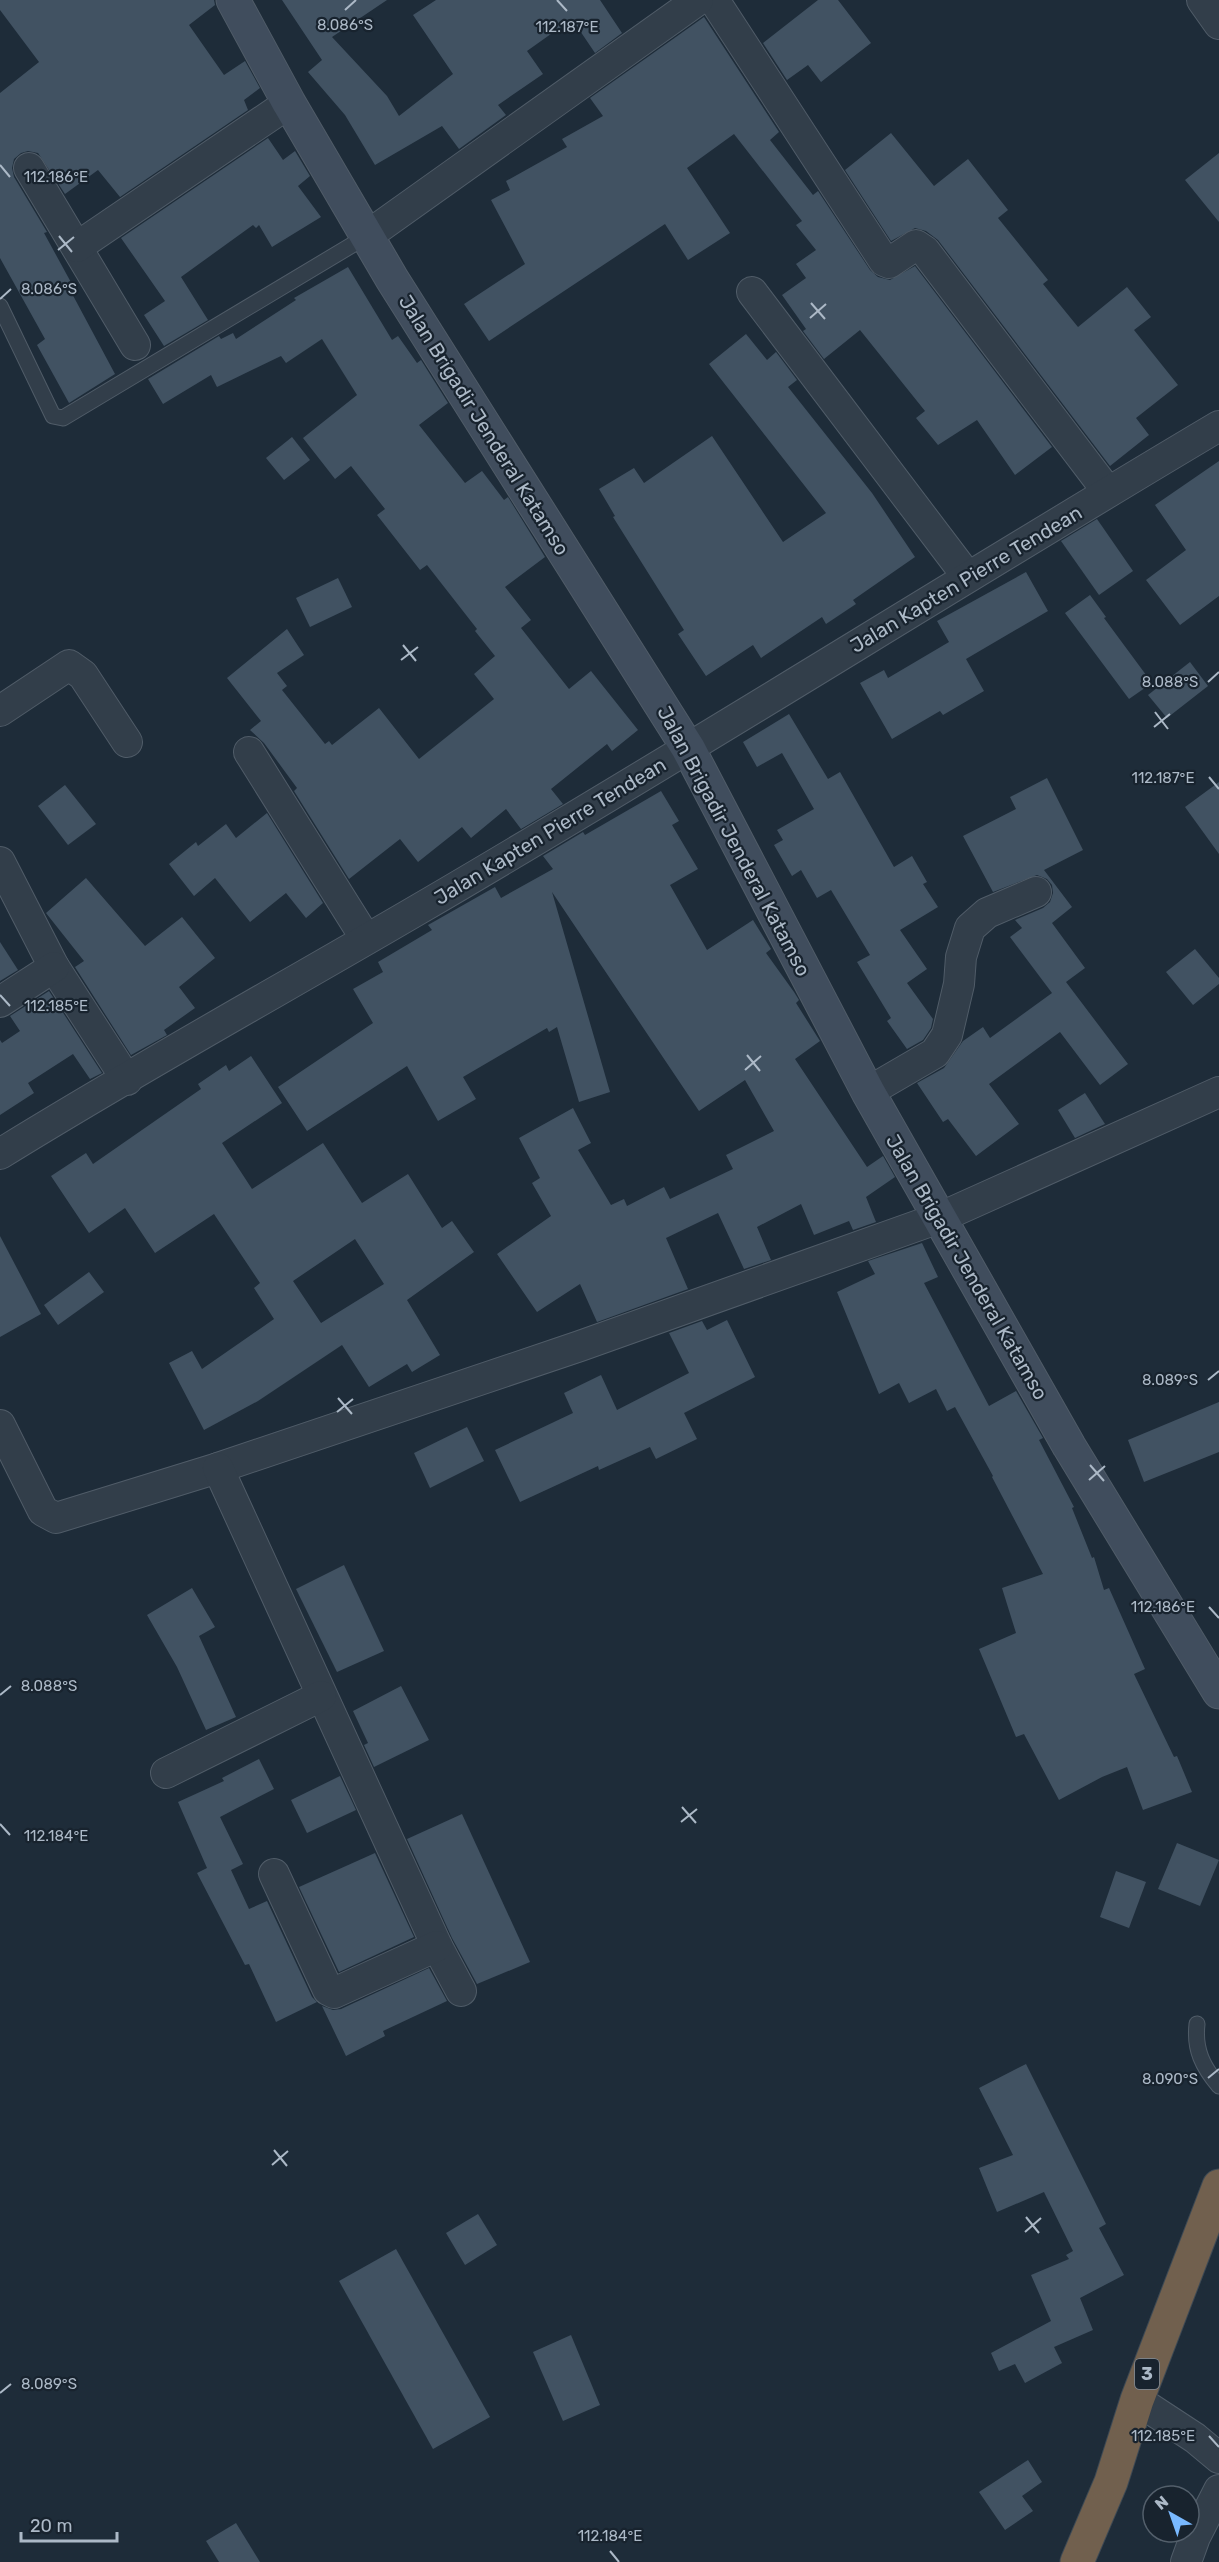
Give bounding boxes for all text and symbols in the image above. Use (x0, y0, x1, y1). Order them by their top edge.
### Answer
text: 8.086°S (317, 16, 373, 34)
text: 112.187°E (536, 18, 599, 36)
text: 112.186°E (24, 168, 88, 186)
text: 8.086°S (21, 280, 77, 298)
street label: Jalan Brigadir Jenderal Katamso (394, 290, 574, 560)
street label: Jalan Kapten Pierre Tendean (846, 500, 1086, 658)
text: 8.088°S (1142, 673, 1198, 691)
street label: Jalan Brigadir Jenderal Katamso (652, 702, 816, 980)
street label: Jalan Kapten Pierre Tendean (430, 752, 670, 910)
text: 112.187°E (1132, 769, 1195, 787)
text: 112.185°E (24, 997, 88, 1015)
street label: Jalan Brigadir Jenderal Katamso (881, 1130, 1053, 1404)
text: 8.089°S (1142, 1371, 1198, 1389)
text: 112.186°E (1131, 1598, 1195, 1616)
text: 8.088°S (21, 1677, 77, 1695)
text: 112.184°E (24, 1827, 88, 1845)
text: 8.090°S (1142, 2070, 1198, 2088)
road number: 3 (1135, 2359, 1159, 2389)
text: 8.089°S (21, 2375, 77, 2393)
text: 112.185°E (1131, 2427, 1195, 2445)
north arrow (1141, 2484, 1201, 2544)
text: N (1151, 2492, 1172, 2514)
scale bar (21, 2505, 117, 2543)
text: 20 m (30, 2515, 72, 2537)
text: 112.184°E (578, 2527, 642, 2545)

